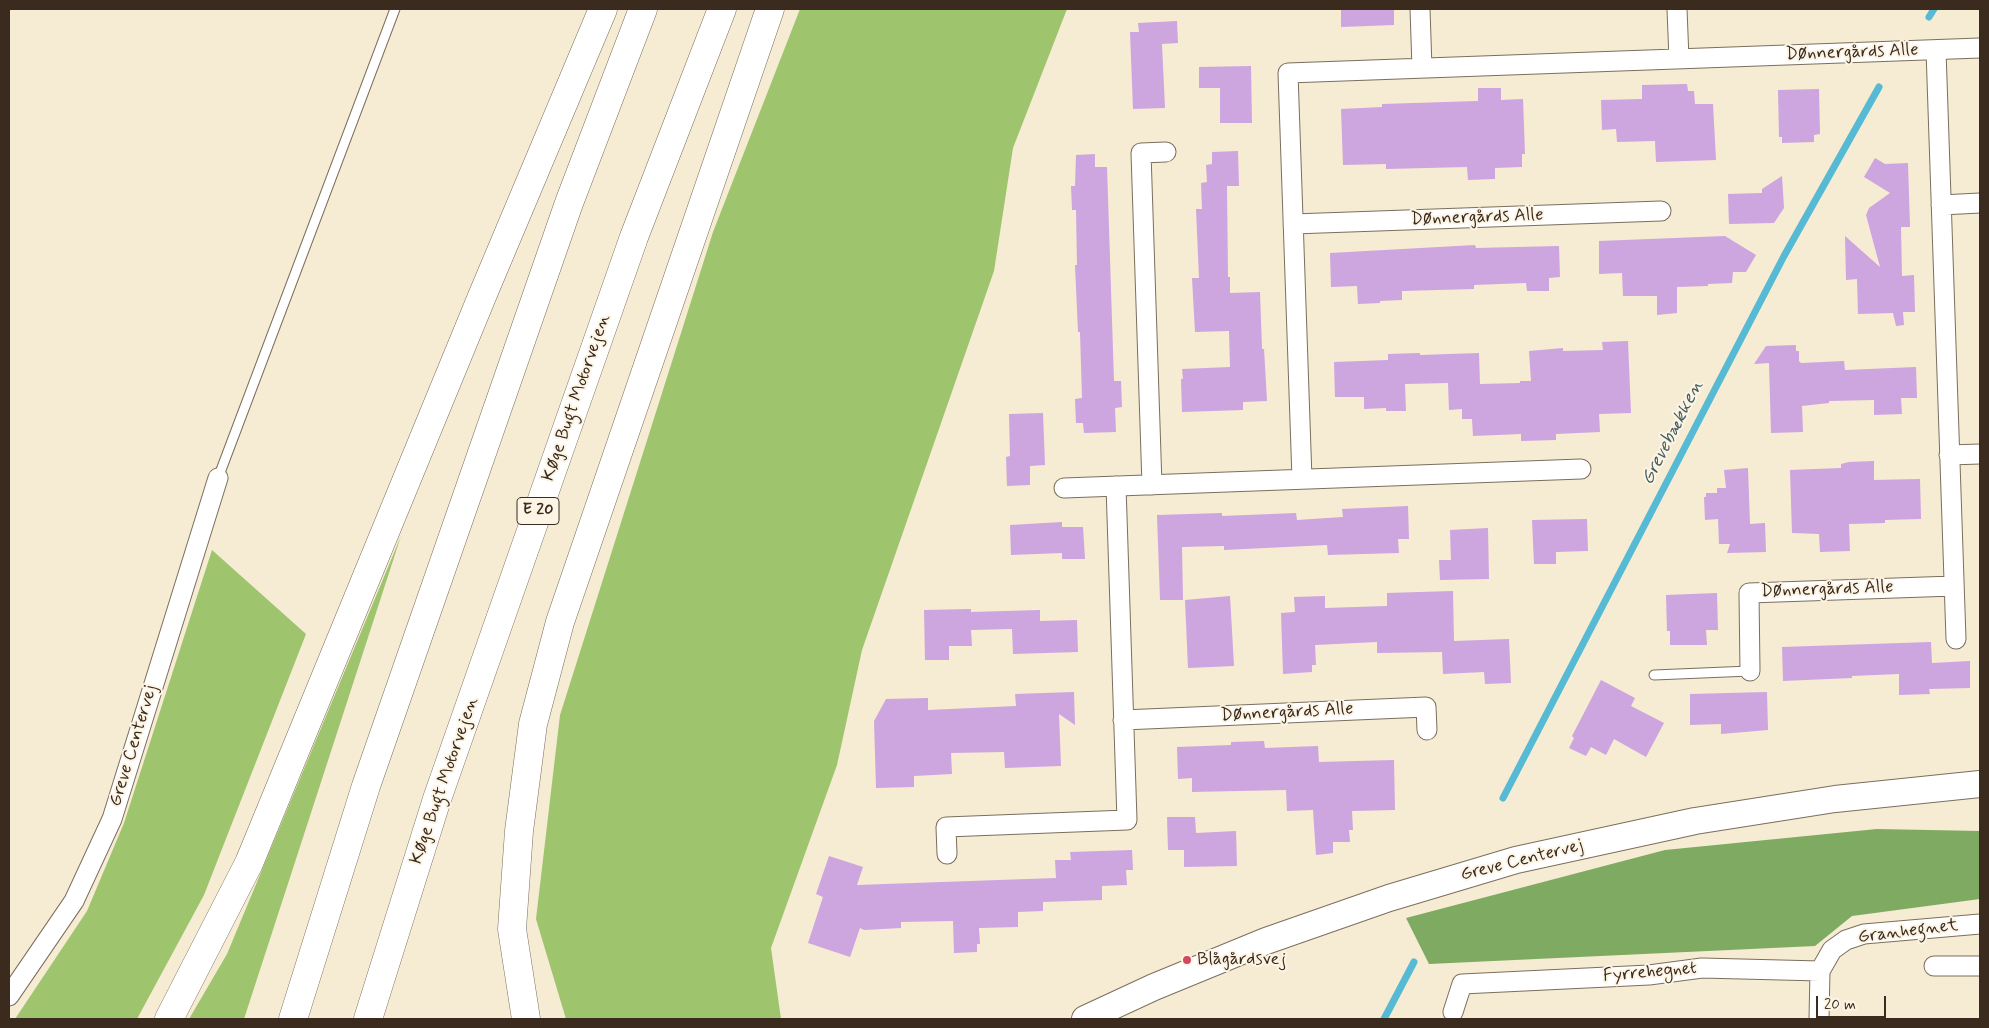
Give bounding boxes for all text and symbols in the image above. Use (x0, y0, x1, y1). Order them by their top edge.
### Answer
street label: Dønnergårds Alle (1785, 40, 1919, 66)
street label: Dønnergårds Alle (1410, 205, 1544, 231)
street label: Køge Bugt Motorvejen (538, 312, 616, 484)
water label: Grevebækken (1637, 377, 1709, 489)
road number: E 20 (517, 498, 559, 524)
street label: Dønnergårds Alle (1760, 577, 1894, 603)
street label: Greve Centervej (105, 683, 163, 809)
street label: Køge Bugt Motorvejen (406, 695, 484, 867)
street label: Dønnergårds Alle (1220, 699, 1354, 727)
street label: Greve Centervej (1458, 835, 1586, 887)
street label: Granhegnet (1857, 915, 1959, 949)
place label: Blågårdsvej (1197, 949, 1286, 971)
marker: Blågårdsvej (1181, 954, 1193, 966)
street label: Fyrrehegnet (1602, 958, 1698, 988)
scale bar (1819, 986, 1889, 1018)
text: 20 m (1824, 995, 1856, 1015)

